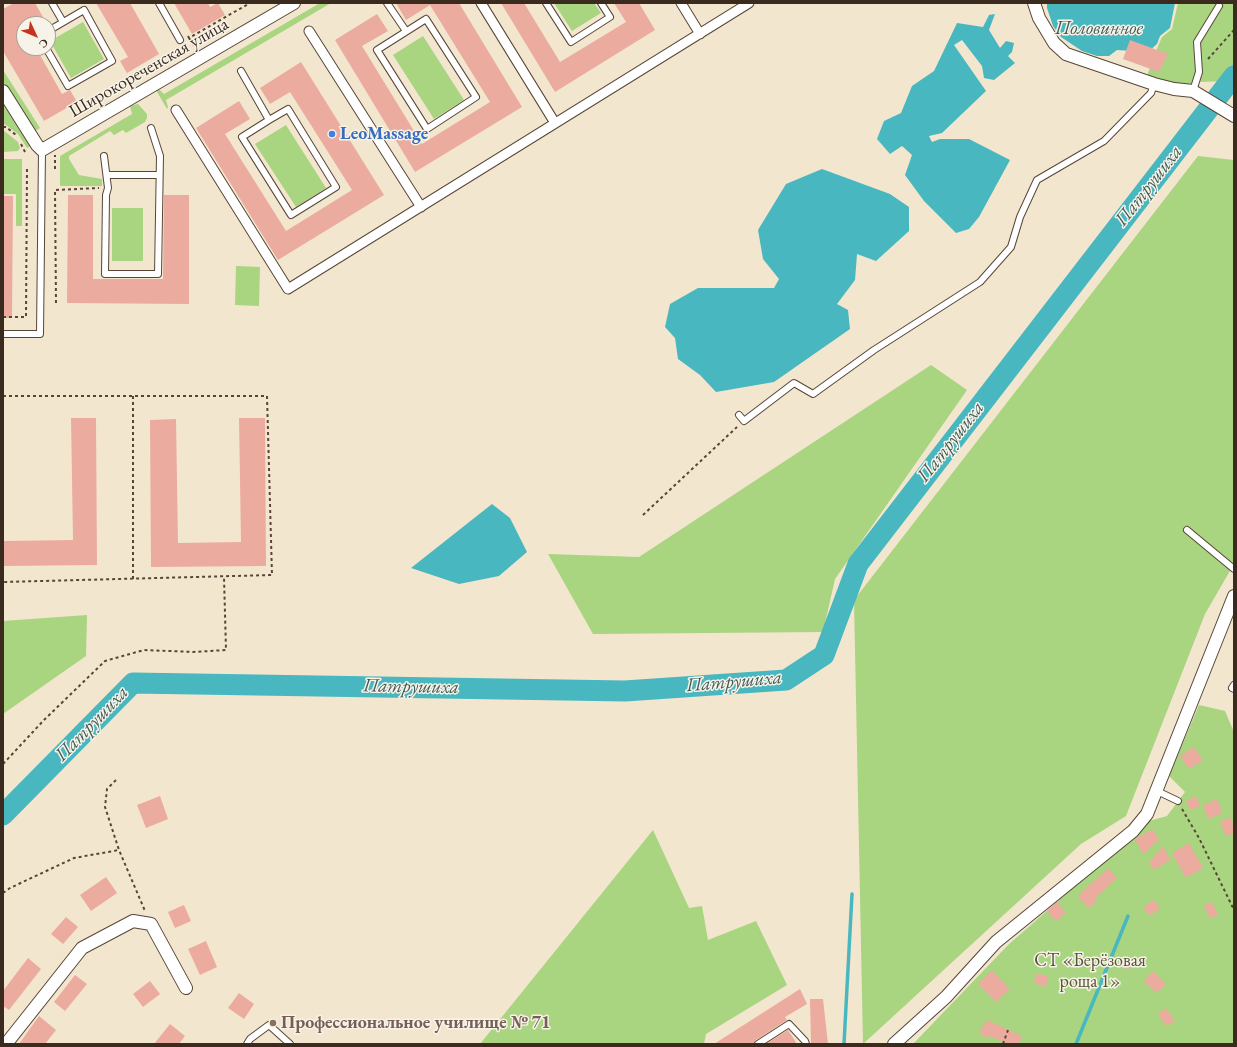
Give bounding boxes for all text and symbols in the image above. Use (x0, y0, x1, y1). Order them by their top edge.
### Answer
street label: Широкореченская улица (65, 13, 233, 123)
north arrow (16, 16, 56, 56)
water label: Половинное (1055, 18, 1143, 40)
text: С (36, 36, 52, 51)
place label: LeoMassage (340, 123, 428, 145)
marker: LeoMassage (327, 129, 337, 139)
water label: Патрушиха (1110, 141, 1188, 231)
water label: Патрушиха (912, 397, 990, 487)
water label: Патрушиха (685, 666, 783, 698)
water label: Патрушиха (363, 675, 459, 699)
water label: Патрушиха (50, 682, 134, 766)
park label: СТ «Берёзовая роща 1» (1034, 950, 1146, 992)
place label: Профессиональное училище № 71 (281, 1012, 551, 1034)
marker: Профессиональное училище № 71 (268, 1018, 278, 1028)

